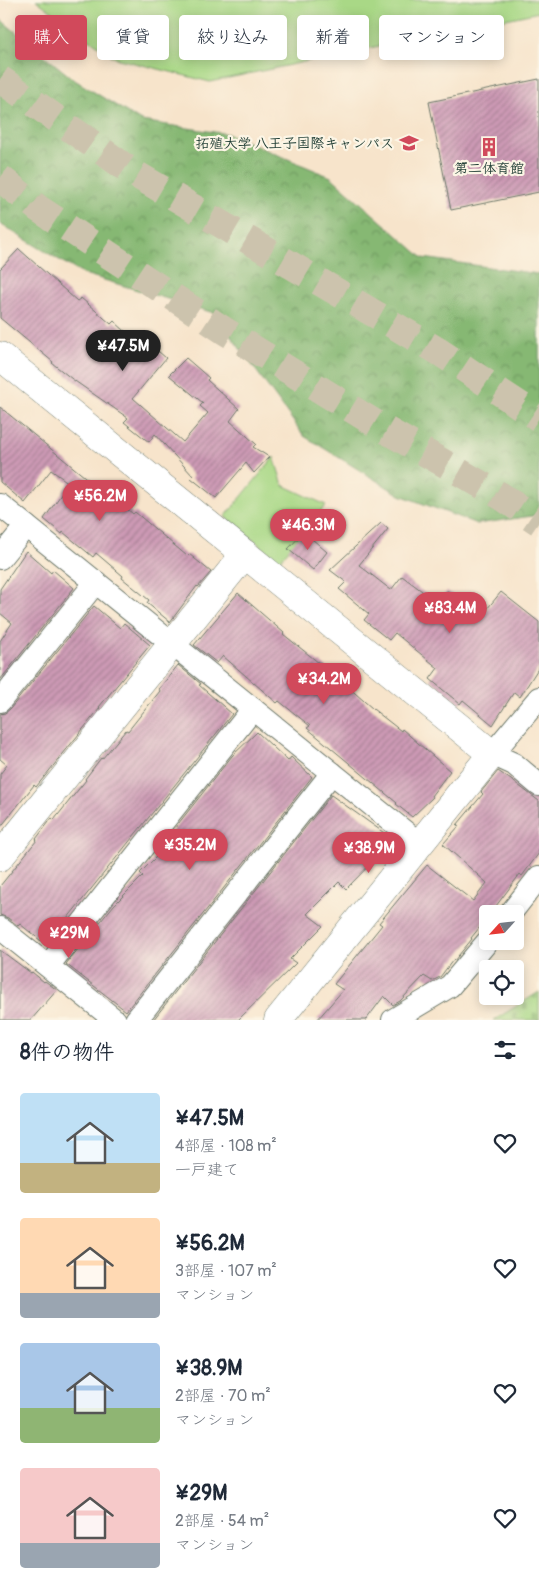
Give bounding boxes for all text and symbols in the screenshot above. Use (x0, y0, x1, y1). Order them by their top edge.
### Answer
chip: 購入 (15, 15, 87, 60)
chip: 賃貸 (97, 15, 169, 60)
chip: 絞り込み (179, 15, 287, 60)
chip: 新着 (297, 15, 369, 60)
chip: マンション (379, 15, 504, 60)
school or university icon: 拓殖大学 八王子国際キャンパス (398, 132, 420, 154)
place label: 拓殖大学 八王子国際キャンパス (196, 135, 394, 152)
building icon: 第二体育館 (478, 136, 500, 158)
place label: 第二体育館 (454, 160, 524, 177)
pin: ¥47.5M (82, 330, 164, 372)
text: ¥47.5M (97, 336, 149, 356)
pin: ¥56.2M (59, 480, 141, 522)
text: ¥56.2M (73, 486, 127, 506)
pin: ¥46.3M (267, 508, 349, 551)
text: ¥46.3M (281, 515, 335, 535)
pin: ¥83.4M (409, 592, 491, 634)
text: ¥83.4M (424, 598, 476, 618)
pin: ¥34.2M (283, 662, 365, 705)
text: ¥34.2M (297, 669, 351, 689)
pin: ¥35.2M (149, 828, 231, 871)
pin: ¥38.9M (328, 832, 410, 874)
text: ¥35.2M (164, 835, 216, 855)
text: ¥38.9M (343, 838, 395, 858)
north arrow (479, 905, 524, 950)
map controls (479, 905, 524, 1005)
pin: ¥29M (39, 916, 99, 959)
text: ¥29M (49, 923, 89, 943)
button: locate (479, 960, 524, 1005)
icon: filters (491, 1036, 519, 1064)
text: 8件の物件 (20, 1039, 115, 1066)
text: ¥47.5M (175, 1105, 244, 1132)
icon: home (60, 1113, 120, 1173)
icon: heart (491, 1129, 519, 1157)
text: 4部屋 · 108 m² (175, 1136, 277, 1156)
text: 一戸建て (175, 1160, 239, 1180)
text: ¥56.2M (175, 1230, 245, 1257)
icon: home (60, 1238, 120, 1298)
icon: heart (491, 1254, 519, 1282)
text: 3部屋 · 107 m² (175, 1261, 277, 1281)
text: マンション (175, 1285, 254, 1305)
text: ¥38.9M (175, 1355, 242, 1382)
icon: home (60, 1363, 120, 1423)
icon: heart (491, 1379, 519, 1407)
text: 2部屋 · 70 m² (175, 1386, 271, 1406)
text: マンション (175, 1410, 254, 1430)
text: ¥29M (175, 1480, 227, 1507)
icon: home (60, 1488, 120, 1548)
icon: heart (491, 1504, 519, 1532)
text: 2部屋 · 54 m² (175, 1511, 269, 1531)
text: マンション (175, 1535, 254, 1555)

